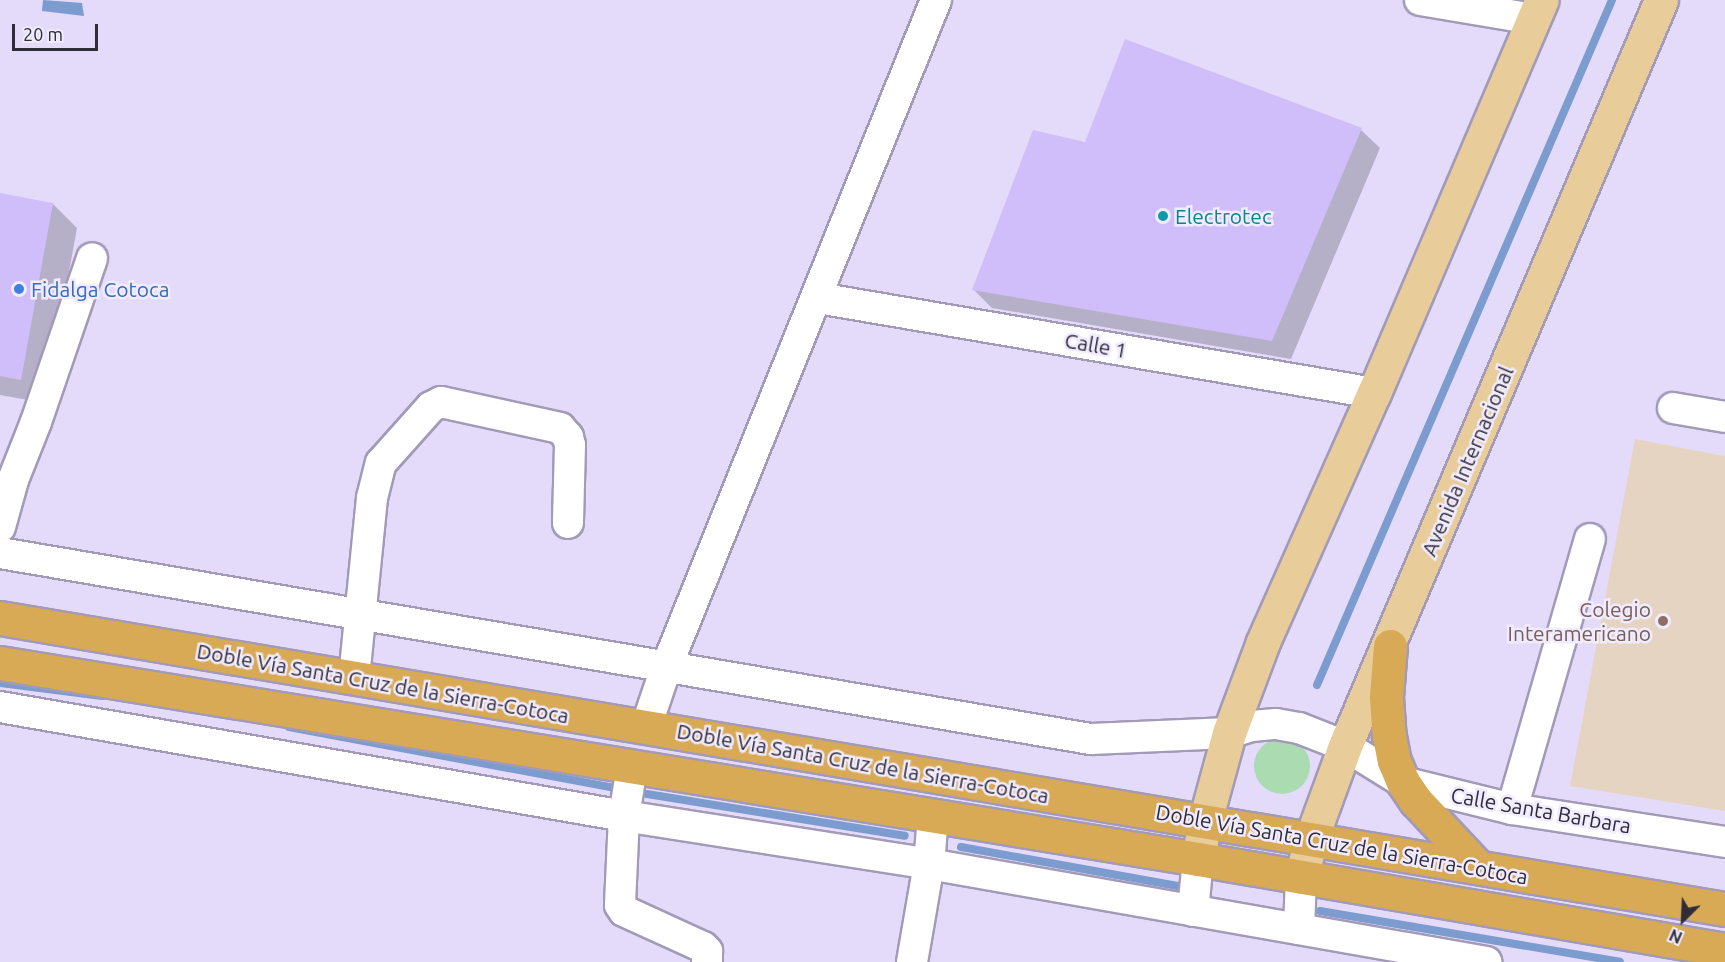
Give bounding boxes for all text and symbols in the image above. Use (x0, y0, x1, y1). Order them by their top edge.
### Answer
scale bar (15, 12, 100, 50)
text: 20 m (23, 24, 63, 44)
place label: Electrotec (1175, 203, 1272, 229)
marker: Electrotec (1156, 209, 1170, 223)
place label: Fidalga Cotoca (31, 276, 170, 302)
marker: Fidalga Cotoca (12, 282, 26, 296)
street label: Calle 1 (1063, 327, 1129, 363)
street label: Avenida Internacional (1416, 362, 1518, 560)
place label: Colegio Interamericano (1508, 596, 1651, 646)
marker: Colegio Interamericano (1656, 614, 1670, 628)
street label: Doble Vía Santa Cruz de la Sierra-Cotoca (195, 638, 571, 728)
street label: Doble Vía Santa Cruz de la Sierra-Cotoca (675, 718, 1051, 808)
street label: Calle Santa Barbara (1449, 782, 1633, 838)
street label: Doble Vía Santa Cruz de la Sierra-Cotoca (1154, 799, 1530, 889)
north arrow (1653, 890, 1713, 950)
text: N (1667, 926, 1685, 947)

